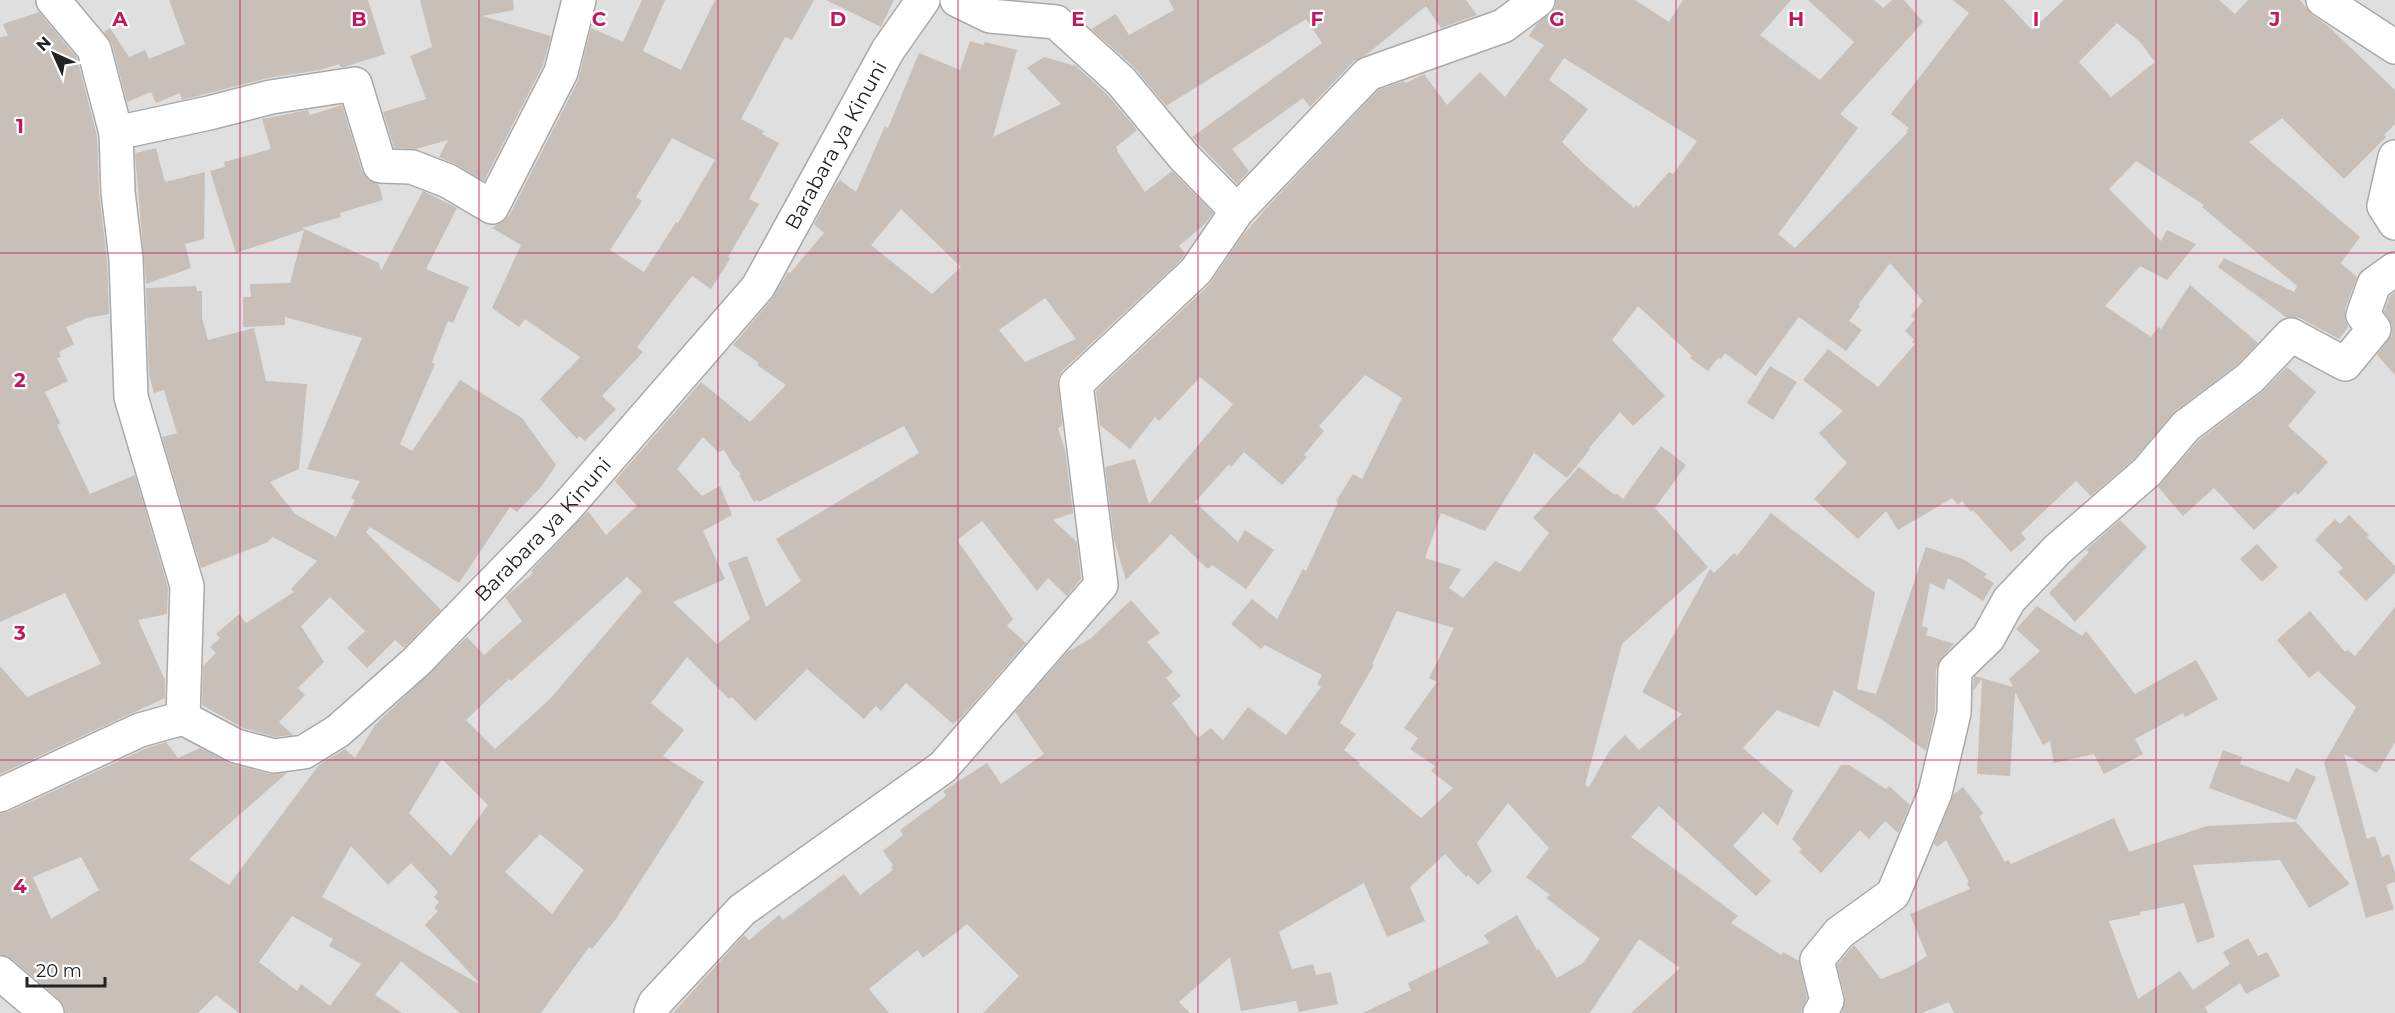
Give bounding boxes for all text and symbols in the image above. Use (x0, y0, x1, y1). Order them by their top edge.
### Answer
text: A (111, 7, 128, 31)
text: B (351, 7, 367, 31)
text: C (592, 7, 607, 31)
text: D (830, 7, 846, 31)
text: E (1071, 7, 1085, 31)
text: F (1311, 7, 1324, 31)
text: G (1549, 7, 1565, 31)
text: H (1788, 7, 1804, 31)
text: I (2033, 7, 2039, 31)
text: J (2269, 7, 2280, 31)
north arrow (24, 24, 84, 84)
text: N (32, 32, 55, 55)
street label: Barabara ya Kinuni (780, 57, 892, 234)
text: 1 (16, 114, 24, 138)
text: 2 (14, 368, 26, 392)
street label: Barabara ya Kinuni (470, 453, 616, 607)
text: 3 (13, 621, 26, 645)
text: 4 (13, 874, 27, 898)
scale bar (27, 950, 105, 988)
text: 20 m (36, 960, 82, 982)

